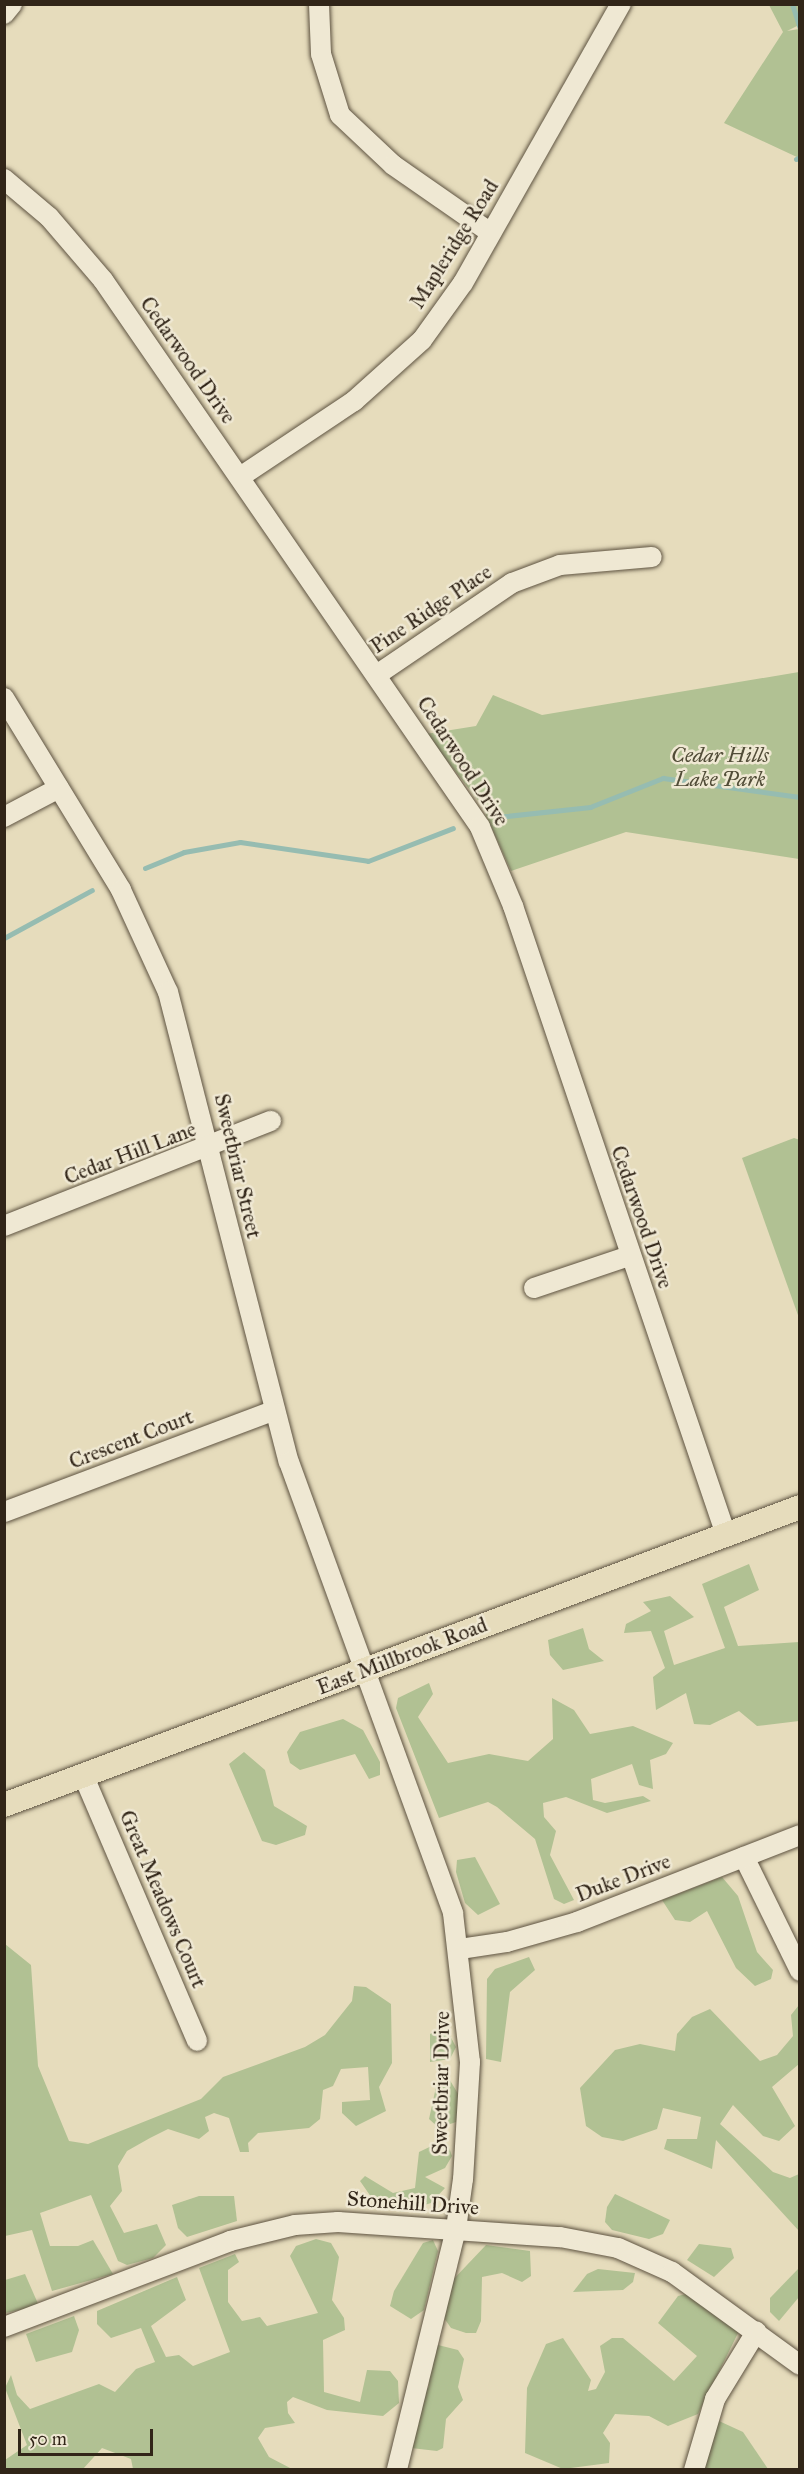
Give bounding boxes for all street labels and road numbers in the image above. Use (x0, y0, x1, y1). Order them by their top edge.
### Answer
street label: Mapleridge Road (404, 175, 504, 313)
street label: Cedarwood Drive (135, 292, 241, 428)
street label: Pine Ridge Place (366, 559, 496, 659)
street label: Cedarwood Drive (412, 692, 514, 830)
street label: Sweetbriar Street (209, 1091, 267, 1241)
street label: Cedar Hill Lane (61, 1116, 199, 1190)
street label: Cedarwood Drive (606, 1142, 678, 1292)
street label: Crescent Court (65, 1404, 197, 1474)
street label: East Millbrook Road (313, 1612, 491, 1700)
street label: Great Meadows Court (114, 1806, 212, 1992)
street label: Duke Drive (572, 1848, 674, 1908)
street label: Sweetbriar Drive (427, 2011, 455, 2155)
street label: Stonehill Drive (346, 2186, 480, 2220)

